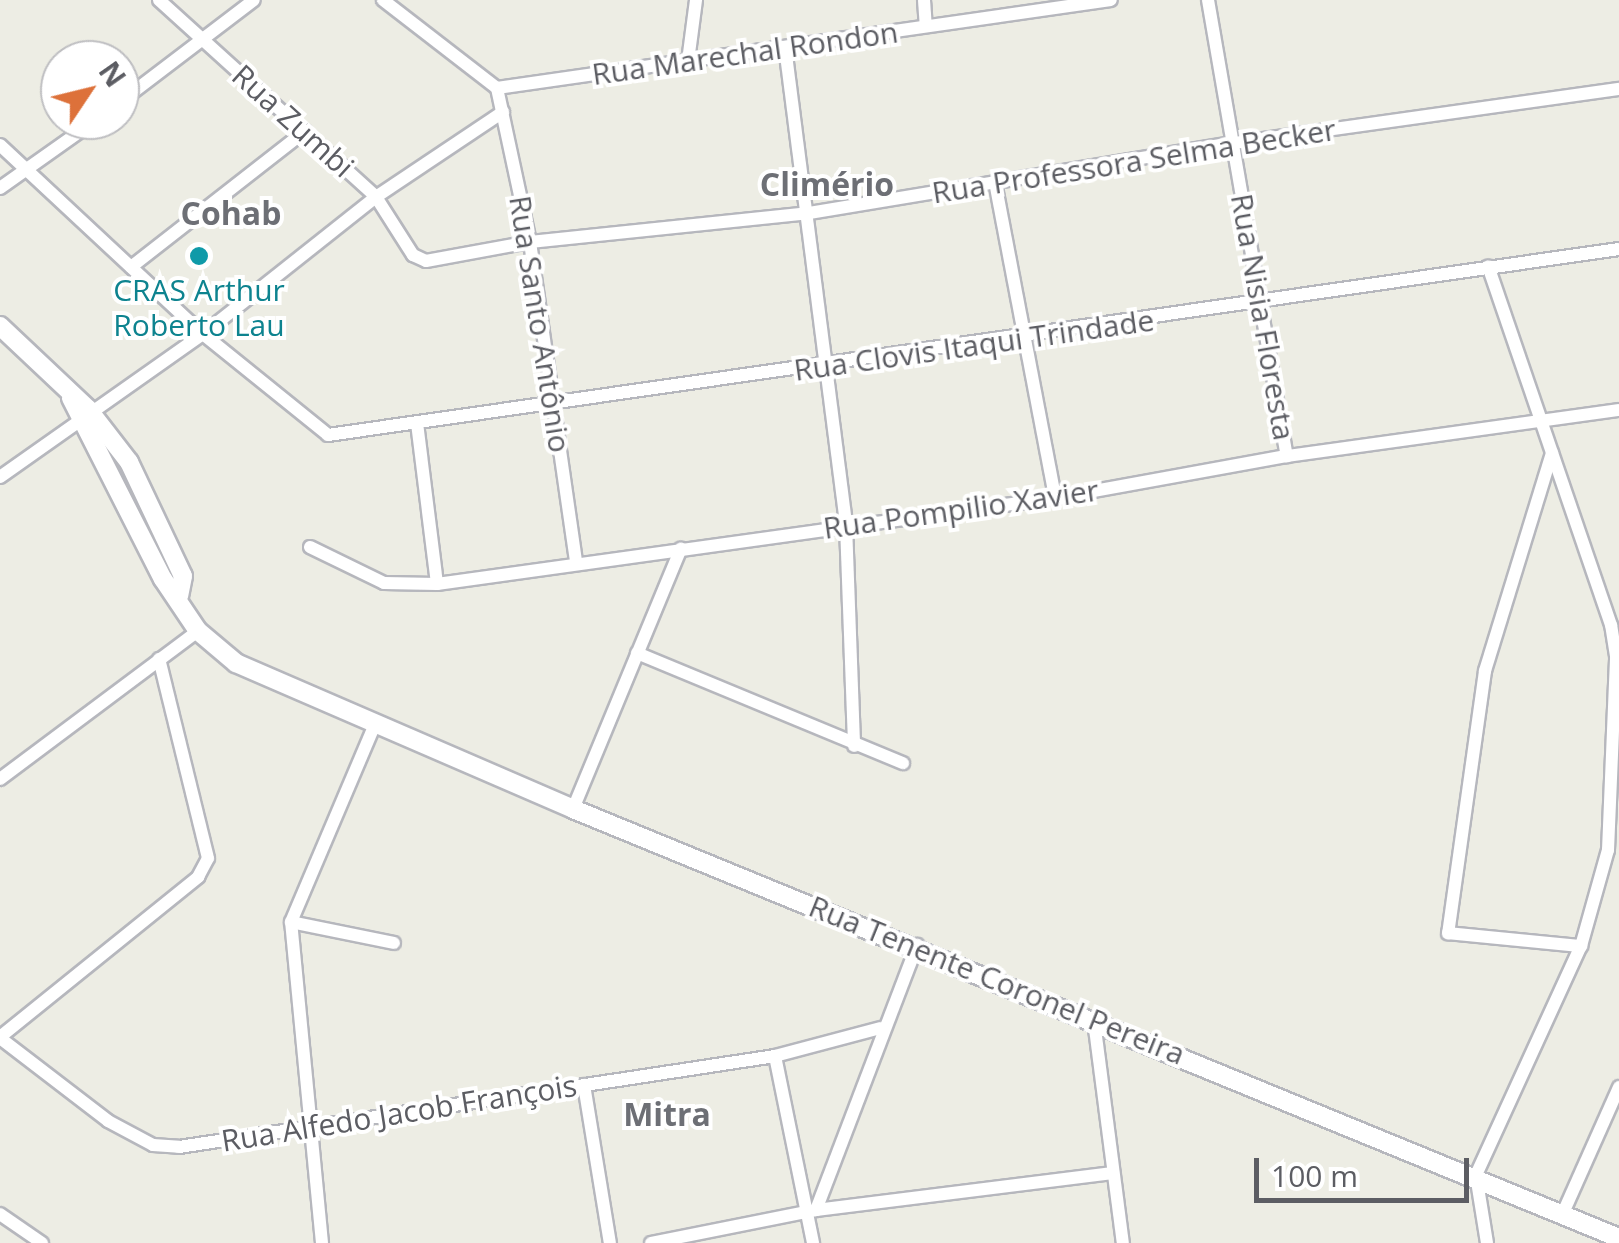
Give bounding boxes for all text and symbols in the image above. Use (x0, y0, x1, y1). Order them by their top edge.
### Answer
street label: Rua Marechal Rondon (590, 14, 900, 92)
north arrow (40, 40, 140, 140)
text: N (91, 54, 135, 94)
street label: Rua Zumbi (225, 57, 361, 185)
street label: Rua Professora Selma Becker (929, 111, 1339, 211)
district label: Climério (760, 165, 894, 203)
street label: Rua Nisia Floresta (1224, 191, 1302, 443)
street label: Rua Santo Antônio (502, 193, 578, 455)
district label: Cohab (181, 194, 281, 232)
marker: CRAS Arthur Roberto Lau (188, 245, 210, 267)
place label: CRAS Arthur Roberto Lau (113, 272, 285, 342)
street label: Rua Clovis Itaqui Trindade (792, 302, 1156, 388)
street label: Rua Pompilio Xavier (821, 472, 1101, 546)
street label: Rua Tenente Coronel Pereira (804, 888, 1190, 1072)
street label: Rua Alfedo Jacob François (219, 1067, 579, 1159)
district label: Mitra (623, 1095, 711, 1133)
scale bar (1259, 1138, 1474, 1200)
text: 100 m (1271, 1155, 1358, 1196)

